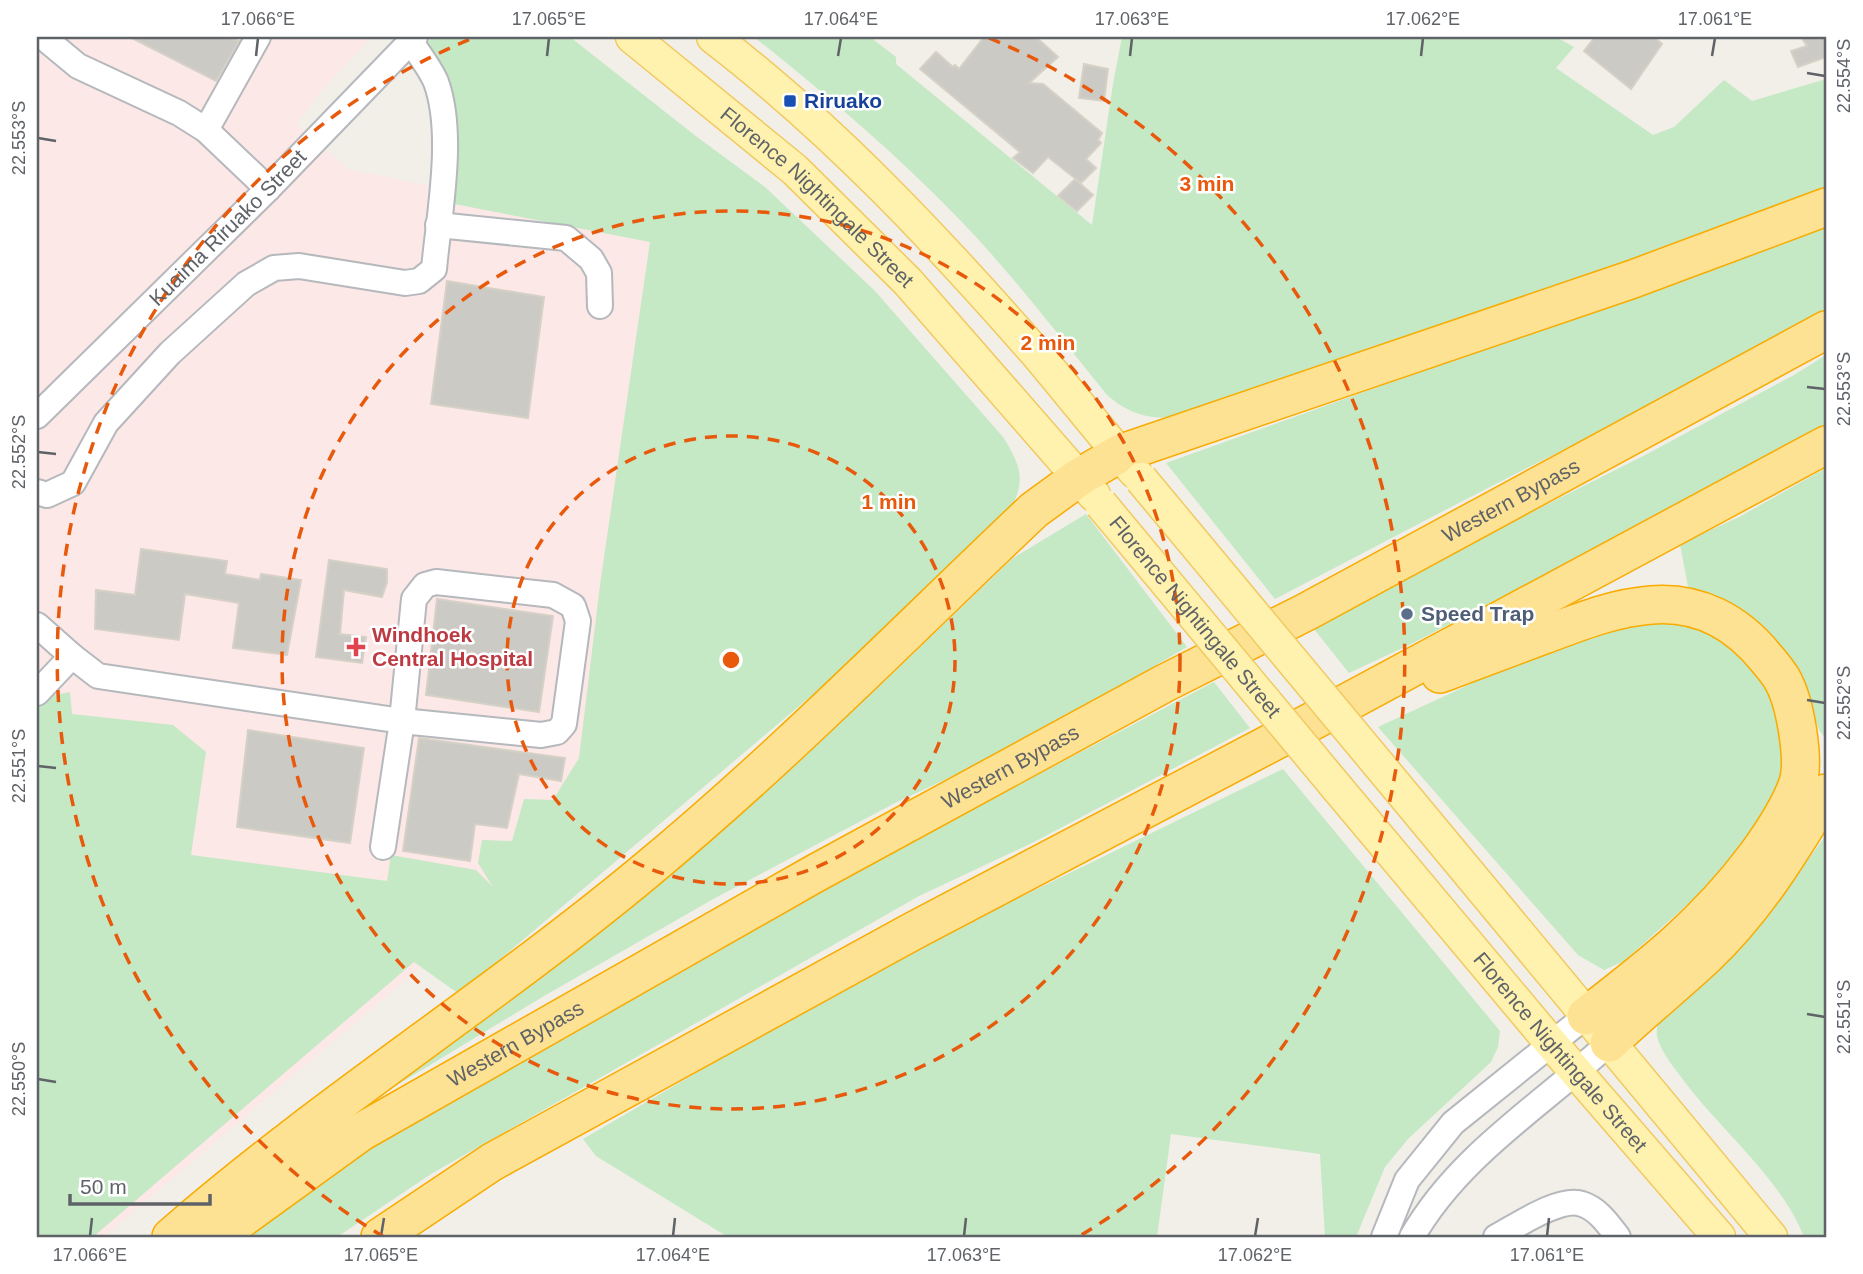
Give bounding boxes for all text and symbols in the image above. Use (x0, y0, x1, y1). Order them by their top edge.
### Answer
text: 17.066°E (221, 9, 295, 29)
text: 17.065°E (512, 9, 586, 29)
text: 17.064°E (804, 9, 878, 29)
text: 17.063°E (1095, 9, 1169, 29)
text: 17.062°E (1386, 9, 1460, 29)
text: 17.061°E (1678, 9, 1752, 29)
text: 22.554°S (1834, 39, 1854, 113)
place label: Riruako (804, 89, 882, 112)
marker: Riruako (782, 93, 798, 109)
text: 22.553°S (9, 101, 29, 175)
street label: Florence Nightingale Street (716, 102, 919, 292)
street label: Kuaima Riruako Street (144, 145, 311, 310)
text: 3 min (1180, 172, 1234, 195)
text: 2 min (1021, 331, 1075, 354)
text: 22.553°S (1834, 352, 1854, 426)
text: 22.552°S (9, 415, 29, 489)
street label: Western Bypass (1438, 454, 1583, 547)
text: 1 min (862, 490, 916, 513)
street label: Florence Nightingale Street (1105, 511, 1286, 722)
place label: Speed Trap (1421, 602, 1534, 625)
marker: Speed Trap (1399, 606, 1415, 622)
place label: Windhoek Central Hospital (372, 623, 533, 670)
marker: Windhoek Central Hospital (346, 637, 366, 657)
centre of rings (719, 648, 743, 672)
text: 22.552°S (1834, 666, 1854, 740)
street label: Western Bypass (938, 720, 1083, 813)
text: 22.551°S (9, 729, 29, 803)
street label: Florence Nightingale Street (1469, 948, 1652, 1156)
text: 22.551°S (1834, 980, 1854, 1054)
street label: Western Bypass (443, 996, 587, 1091)
text: 22.550°S (9, 1042, 29, 1116)
scale bar (70, 1162, 210, 1206)
text: 50 m (80, 1175, 127, 1198)
text: 17.066°E (53, 1245, 127, 1265)
text: 17.065°E (344, 1245, 418, 1265)
text: 17.064°E (636, 1245, 710, 1265)
text: 17.063°E (927, 1245, 1001, 1265)
text: 17.062°E (1218, 1245, 1292, 1265)
text: 17.061°E (1510, 1245, 1584, 1265)

